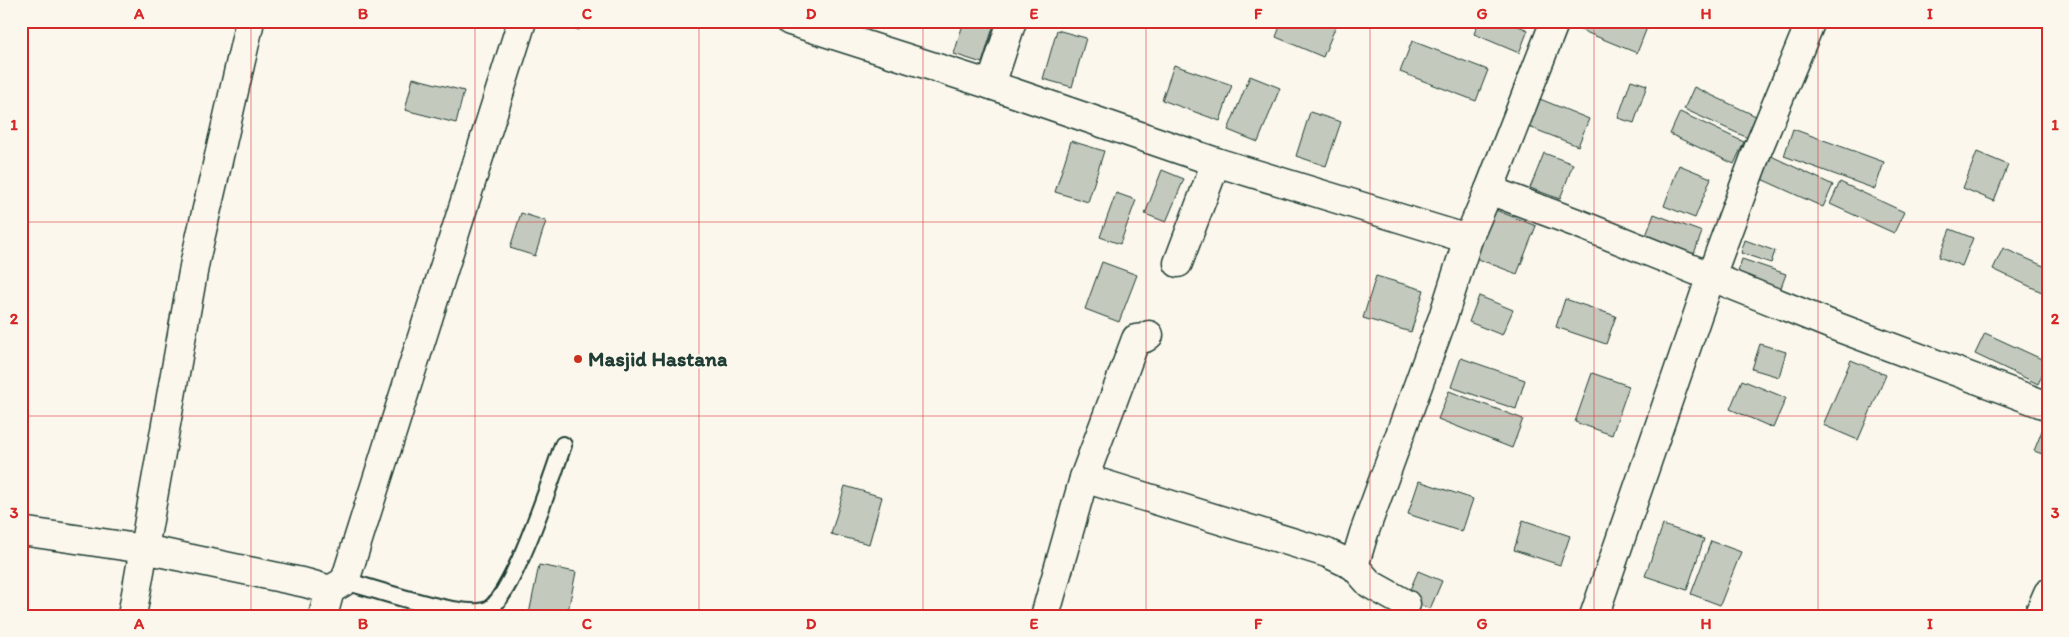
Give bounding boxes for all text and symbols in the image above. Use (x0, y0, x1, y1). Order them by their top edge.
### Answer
text: A (133, 4, 145, 23)
text: B (358, 4, 369, 23)
text: C (582, 4, 593, 23)
text: D (806, 4, 817, 23)
text: E (1030, 4, 1039, 23)
text: F (1254, 4, 1263, 23)
text: G (1476, 4, 1488, 23)
text: H (1700, 4, 1712, 23)
text: I (1927, 4, 1933, 23)
text: 1 (10, 115, 18, 134)
text: 1 (2051, 115, 2059, 134)
text: 2 (10, 309, 19, 328)
text: 2 (2051, 309, 2060, 328)
place label: Masjid Hastana (588, 346, 728, 372)
marker: Masjid Hastana (572, 353, 584, 365)
text: 3 (10, 503, 19, 522)
text: 3 (2051, 503, 2060, 522)
text: A (133, 614, 145, 633)
text: B (358, 614, 369, 633)
text: C (582, 614, 593, 633)
text: D (806, 614, 817, 633)
text: E (1030, 614, 1039, 633)
text: F (1254, 614, 1263, 633)
text: G (1476, 614, 1488, 633)
text: H (1700, 614, 1712, 633)
text: I (1927, 614, 1933, 633)

